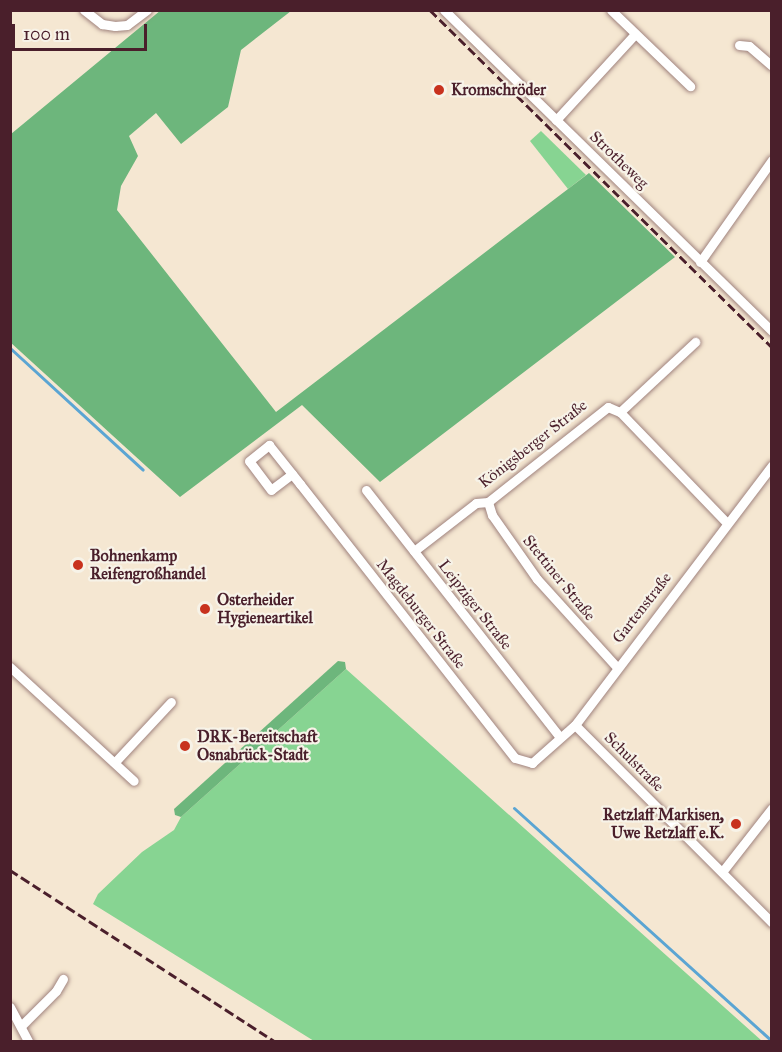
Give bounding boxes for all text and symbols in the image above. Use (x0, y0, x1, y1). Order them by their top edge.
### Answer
scale bar (15, 12, 150, 50)
text: 100 m (23, 23, 70, 45)
place label: Kromschröder (451, 80, 546, 100)
marker: Kromschröder (432, 83, 446, 97)
street label: Strotheweg (585, 127, 653, 193)
street label: Königsberger Straße (475, 396, 591, 492)
street label: Stettiner Straße (519, 531, 599, 625)
place label: Bohnenkamp Reifengroßhandel (90, 546, 206, 584)
street label: Magdeburger Straße (372, 555, 470, 673)
street label: Leipziger Straße (434, 556, 516, 654)
marker: Bohnenkamp Reifengroßhandel (71, 558, 85, 572)
street label: Gartenstraße (608, 569, 676, 647)
place label: Osterheider Hygieneartikel (217, 590, 313, 628)
marker: Osterheider Hygieneartikel (198, 602, 212, 616)
place label: DRK-Bereitschaft Osnabrück-Stadt (197, 727, 318, 765)
street label: Schulstraße (600, 728, 668, 796)
marker: DRK-Bereitschaft Osnabrück-Stadt (178, 739, 192, 753)
place label: Retzlaff Markisen, Uwe Retzlaff e.K. (603, 805, 724, 843)
marker: Retzlaff Markisen, Uwe Retzlaff e.K. (729, 817, 743, 831)

